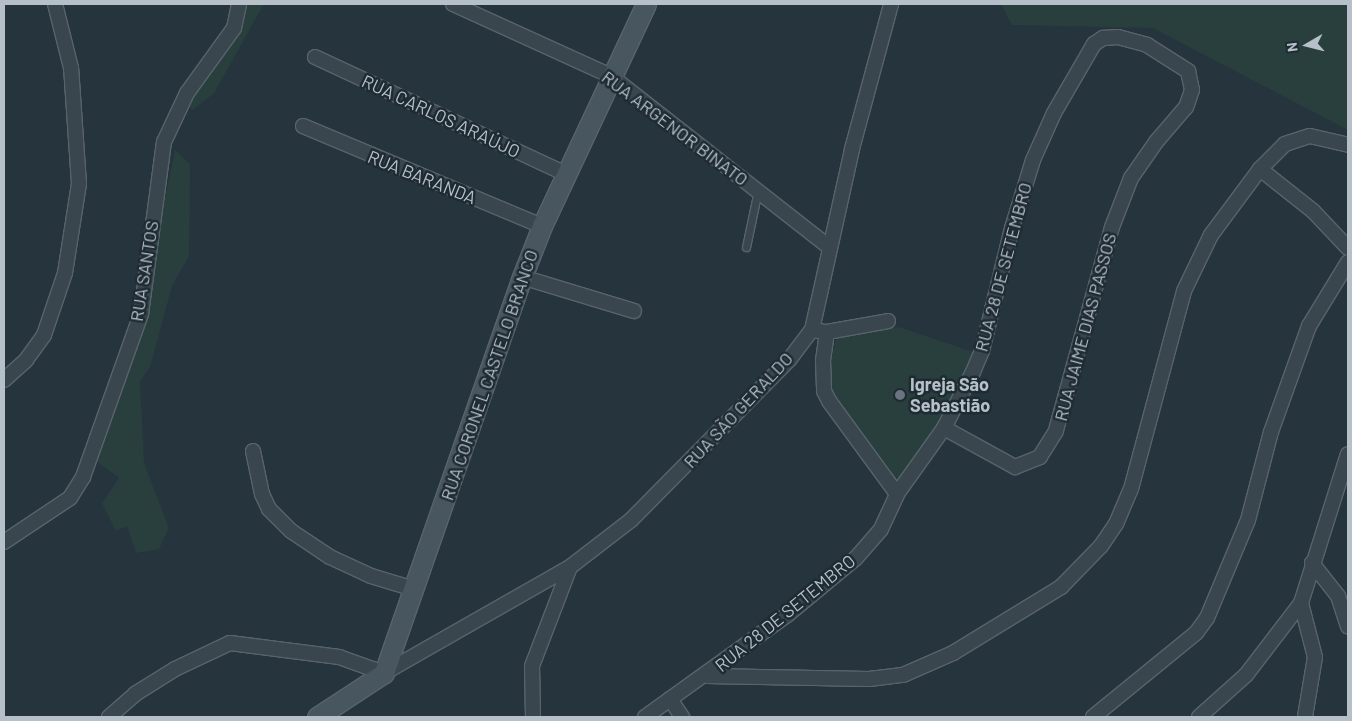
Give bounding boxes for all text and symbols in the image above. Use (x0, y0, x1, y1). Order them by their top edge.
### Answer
north arrow (1282, 20, 1332, 70)
text: N (1283, 41, 1301, 53)
street label: RUA ARGENOR BINATO (598, 66, 752, 190)
street label: RUA CARLOS ARAÚJO (359, 70, 523, 162)
street label: RUA BARANDA (365, 145, 479, 209)
street label: RUA 28 DE SETEMBRO (970, 180, 1036, 354)
street label: RUA SANTOS (125, 219, 163, 323)
street label: RUA JAIME DIAS PASSOS (1050, 231, 1120, 423)
street label: RUA CORONEL CASTELO BRANCO (436, 247, 542, 503)
street label: RUA SÃO GERALDO (679, 348, 797, 472)
place label: Igreja São Sebastião (910, 374, 990, 416)
marker: Igreja São Sebastião (894, 389, 906, 401)
street label: RUA 28 DE SETEMBRO (711, 550, 859, 676)

